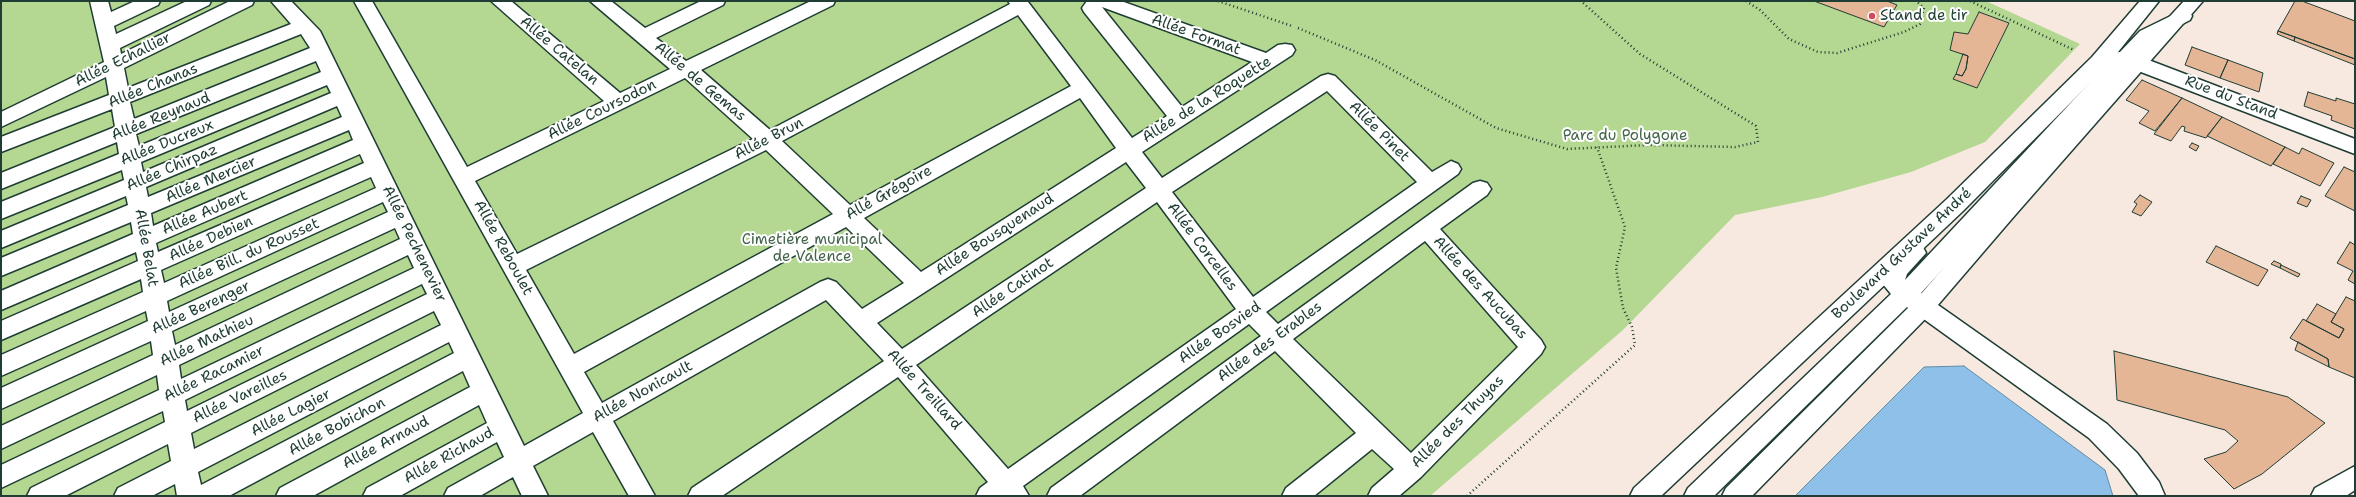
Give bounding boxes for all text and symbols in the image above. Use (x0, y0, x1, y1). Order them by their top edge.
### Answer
place label: Stand de tir (1880, 7, 1968, 25)
street label: Allée Format (1149, 11, 1243, 59)
marker: Stand de tir (1867, 11, 1877, 21)
street label: Allée Catelan (516, 13, 602, 89)
street label: Allée Echallier (72, 29, 174, 91)
street label: Allée de Gemas (651, 38, 749, 126)
street label: Allée de la Roquette (1139, 53, 1275, 147)
street label: Allée Chanas (106, 60, 200, 112)
street label: Rue du Stand (2182, 72, 2280, 124)
street label: Allée Coursodon (545, 76, 659, 144)
street label: Allée Reynaud (109, 89, 213, 145)
street label: Allée Pinet (1345, 98, 1413, 166)
street label: Allée Brun (732, 114, 806, 164)
street label: Allée Ducreux (118, 116, 216, 170)
park label: Parc du Polygone (1563, 127, 1687, 145)
street label: Allée Chirpaz (124, 141, 220, 195)
street label: Allée Mercier (163, 153, 259, 207)
street label: Allé Grégoire (843, 162, 935, 224)
street label: Allée Pechenevier (378, 183, 450, 305)
street label: Boulevard Gustave André (1828, 184, 1976, 324)
street label: Allée Aubert (159, 187, 251, 239)
street label: Allée Bousquenaud (933, 190, 1057, 280)
street label: Allée Reboulet (469, 197, 537, 299)
street label: Allée Corcelles (1163, 199, 1241, 295)
street label: Allée Belat (130, 208, 162, 288)
street label: Allée Debien (166, 212, 256, 266)
street label: Allée Bill. du Rousset (176, 215, 322, 293)
park label: Cimetière municipal de Valence (742, 231, 882, 266)
street label: Allée des Aucubas (1429, 233, 1531, 343)
street label: Allée Catinot (969, 254, 1057, 322)
street label: Allée Berenger (149, 277, 253, 339)
street label: Allée Bosvied (1175, 298, 1265, 368)
street label: Allée des Erables (1214, 298, 1326, 386)
street label: Allée Mathieu (157, 311, 257, 371)
street label: Allée Racamier (161, 342, 267, 406)
street label: Allée Treillard (883, 346, 965, 434)
street label: Allée Nonicault (590, 357, 696, 427)
street label: Allée Vareilles (190, 366, 290, 428)
street label: Allée des Thuyas (1408, 372, 1508, 472)
street label: Allée Lagier (248, 385, 334, 441)
street label: Allée Bobichon (286, 394, 388, 460)
street label: Allée Arnaud (340, 413, 432, 473)
street label: Allée Richaud (401, 424, 497, 488)

